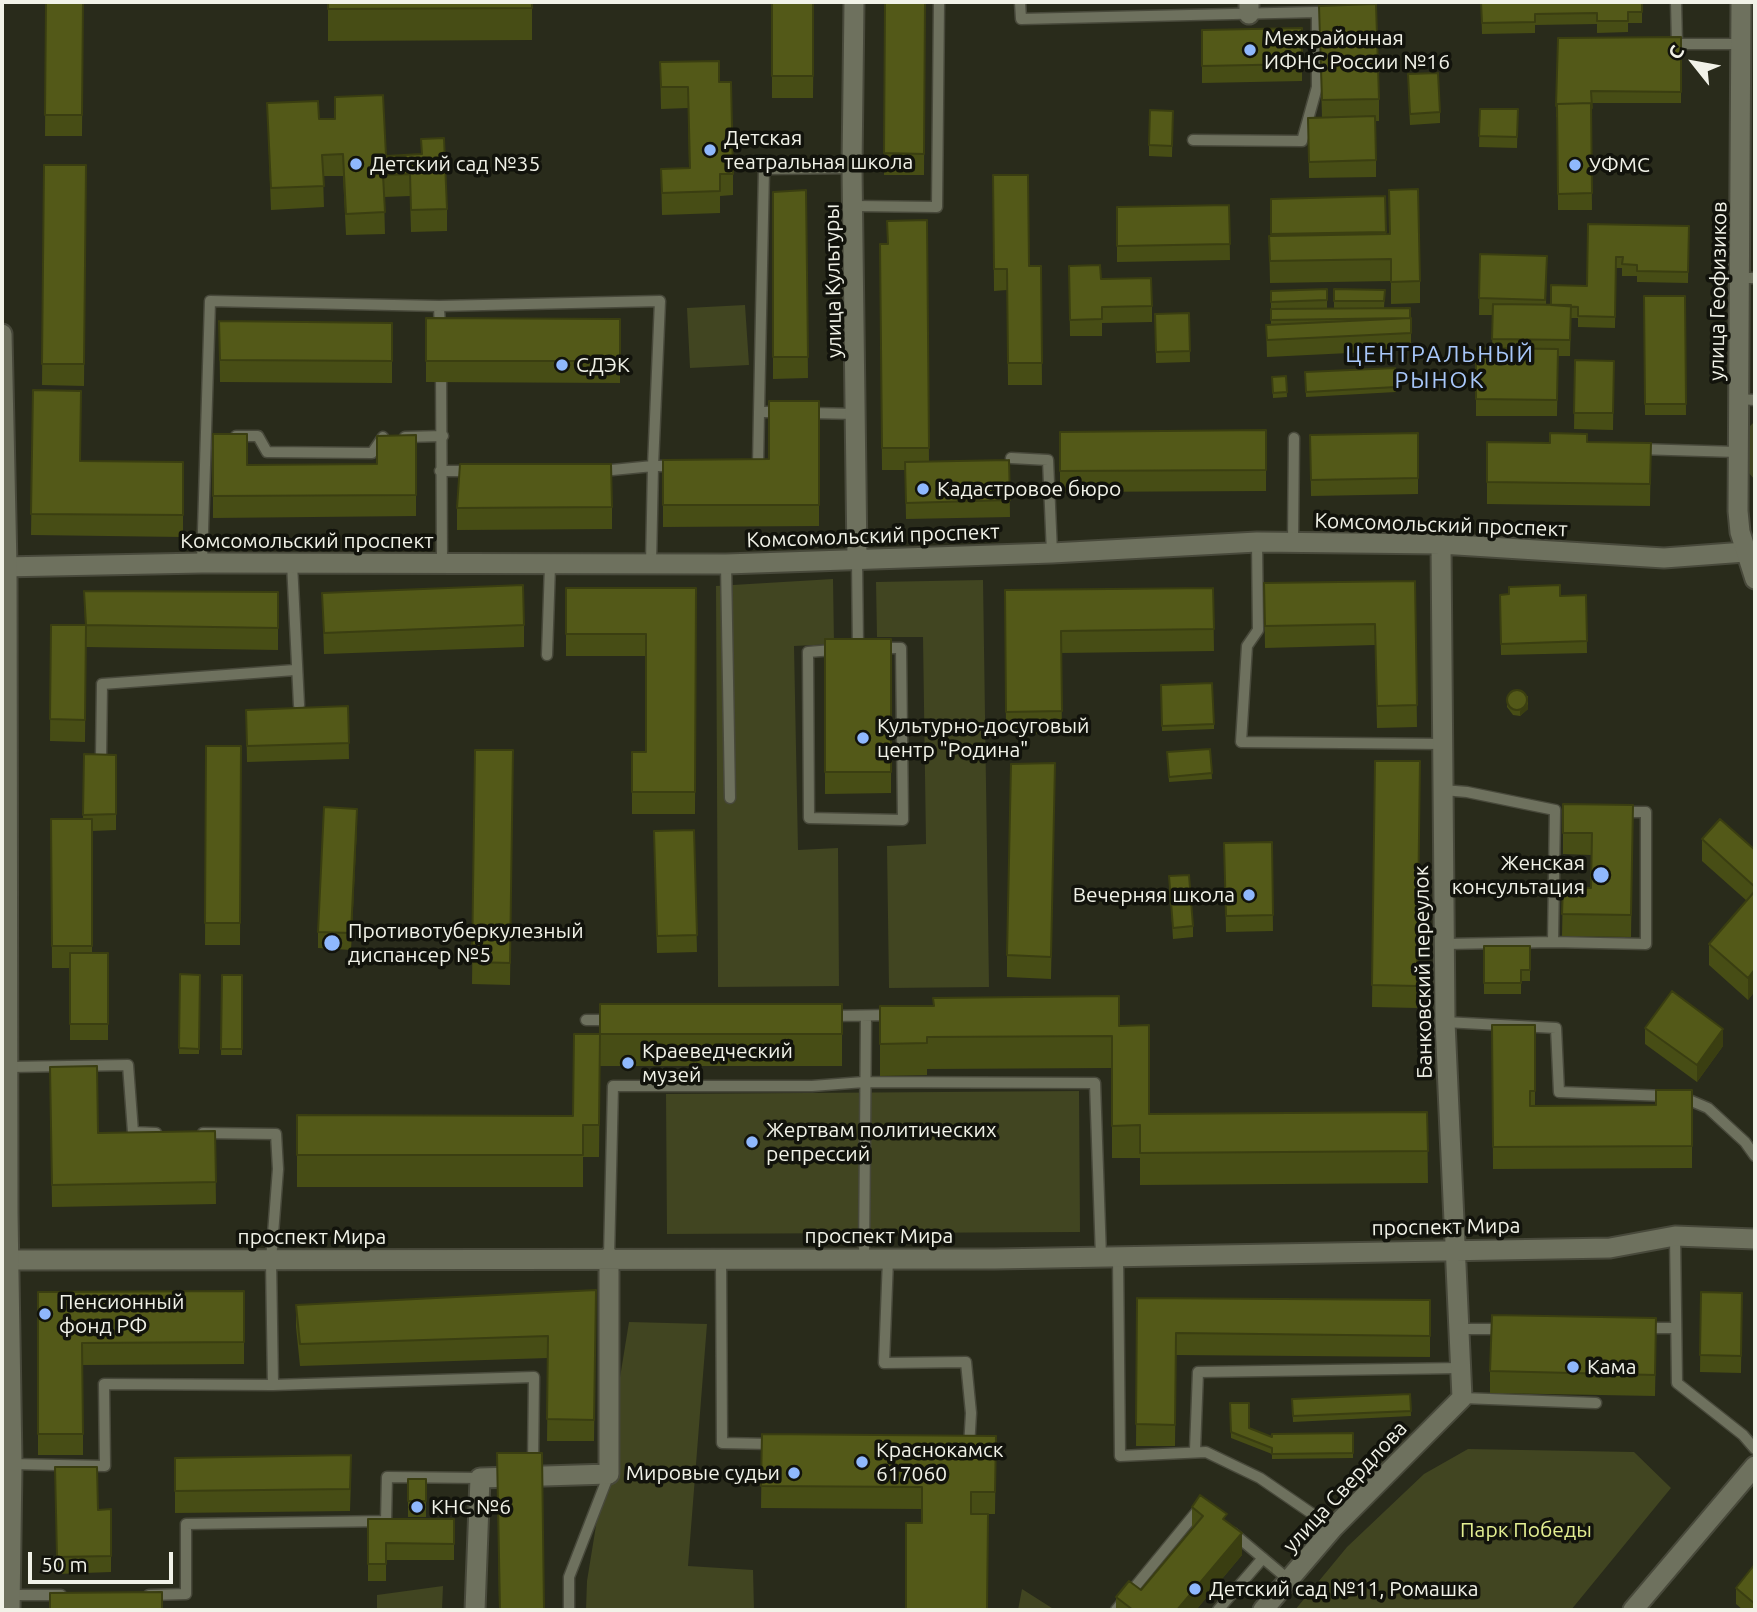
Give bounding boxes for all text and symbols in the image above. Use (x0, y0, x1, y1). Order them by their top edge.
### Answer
place label: Межрайонная ИФНС России №16 (1264, 25, 1450, 75)
north arrow (1659, 28, 1729, 98)
text: С (1663, 41, 1689, 63)
marker: Межрайонная ИФНС России №16 (1242, 42, 1258, 58)
place label: Детская театральная школа (724, 125, 913, 175)
marker: Детская театральная школа (702, 142, 718, 158)
place label: Детский сад №35 (370, 151, 540, 177)
place label: УФМС (1589, 152, 1650, 178)
marker: Детский сад №35 (348, 156, 364, 172)
marker: УФМС (1567, 157, 1583, 173)
street label: улица Геофизиков (1704, 201, 1732, 381)
street label: улица Культуры (819, 204, 847, 358)
district label: ЦЕНТРАЛЬНЫЙ РЫНОК (1347, 340, 1533, 394)
place label: СДЭК (576, 352, 630, 378)
marker: СДЭК (554, 357, 570, 373)
place label: Кадастровое бюро (937, 476, 1121, 502)
marker: Кадастровое бюро (915, 481, 931, 497)
street label: Комсомольский проспект (1314, 508, 1568, 542)
street label: Комсомольский проспект (746, 519, 1000, 553)
street label: Комсомольский проспект (180, 528, 434, 554)
place label: Культурно-досуговый центр "Родина" (877, 713, 1089, 763)
marker: Культурно-досуговый центр "Родина" (855, 730, 871, 746)
place label: Женская консультация (1452, 850, 1585, 900)
street label: Банковский переулок (1409, 865, 1437, 1079)
marker: Женская консультация (1591, 865, 1611, 885)
place label: Вечерняя школа (1073, 882, 1235, 908)
marker: Вечерняя школа (1241, 887, 1257, 903)
place label: Противотуберкулезный диспансер №5 (348, 918, 584, 968)
marker: Противотуберкулезный диспансер №5 (322, 933, 342, 953)
place label: Краеведческий музей (642, 1038, 793, 1088)
marker: Краеведческий музей (620, 1055, 636, 1071)
place label: Жертвам политических репрессий (766, 1117, 997, 1167)
marker: Жертвам политических репрессий (744, 1134, 760, 1150)
street label: проспект Мира (1371, 1213, 1521, 1241)
street label: проспект Мира (805, 1223, 953, 1249)
street label: проспект Мира (238, 1224, 386, 1250)
place label: Пенсионный фонд РФ (59, 1289, 184, 1339)
marker: Пенсионный фонд РФ (37, 1306, 53, 1322)
place label: Кама (1587, 1354, 1637, 1380)
marker: Кама (1565, 1359, 1581, 1375)
street label: улица Свердлова (1278, 1416, 1412, 1558)
place label: Краснокамск 617060 (876, 1437, 1004, 1487)
marker: Краснокамск 617060 (854, 1454, 870, 1470)
place label: Мировые судьи (626, 1460, 780, 1486)
marker: Мировые судьи (786, 1465, 802, 1481)
place label: КНС №6 (431, 1494, 511, 1520)
marker: КНС №6 (409, 1499, 425, 1515)
park label: Парк Победы (1460, 1517, 1592, 1543)
scale bar (32, 1538, 177, 1582)
text: 50 m (41, 1552, 88, 1576)
place label: Детский сад №11, Ромашка (1209, 1576, 1479, 1602)
marker: Детский сад №11, Ромашка (1187, 1581, 1203, 1597)

